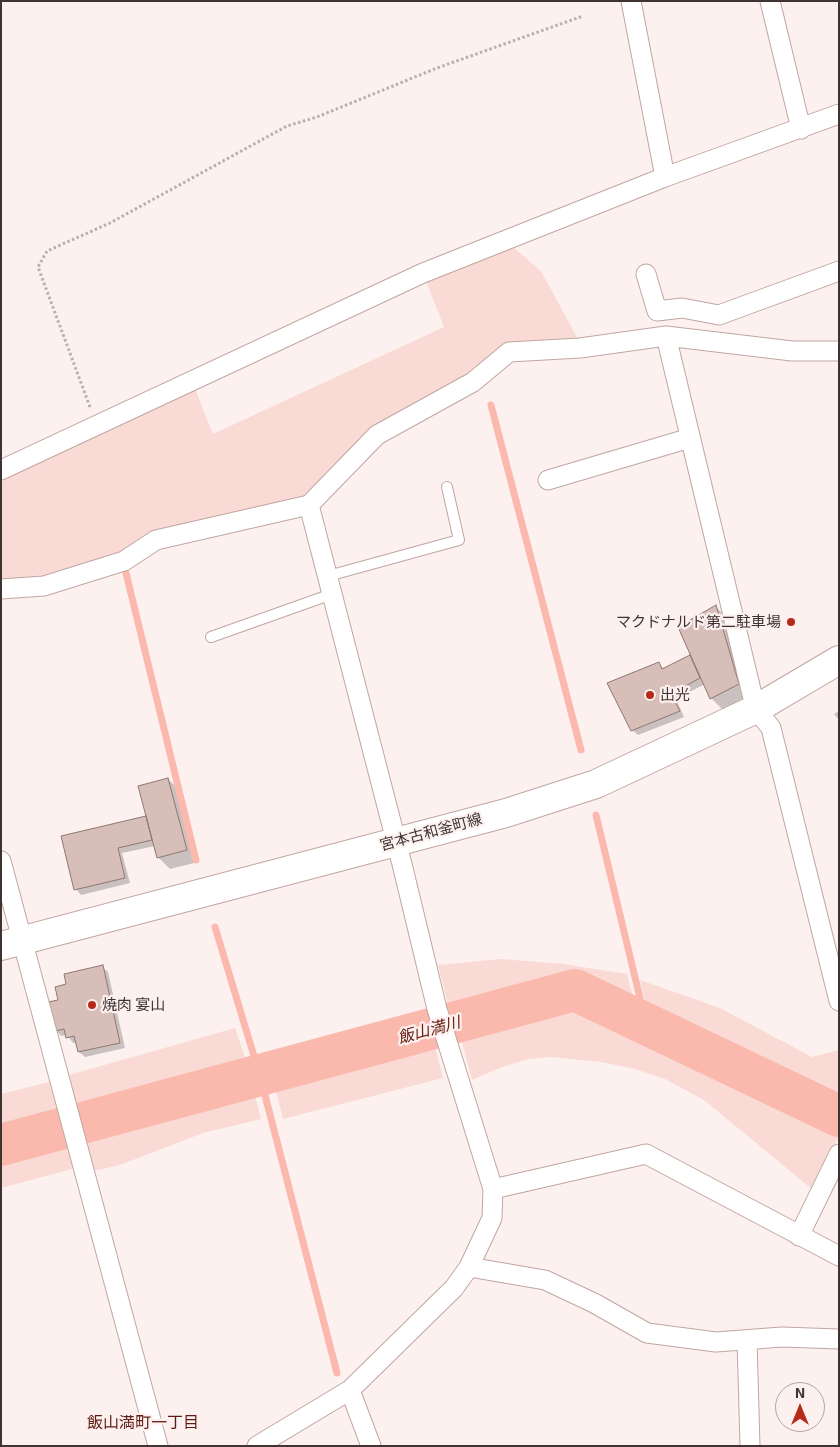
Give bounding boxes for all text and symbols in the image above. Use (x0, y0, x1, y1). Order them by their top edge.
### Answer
place label: マクドナルド第二駐車場 (616, 613, 781, 631)
marker: マクドナルド第二駐車場 (785, 616, 797, 628)
place label: 出光 (660, 686, 690, 704)
marker: 出光 (644, 689, 656, 701)
street label: 宮本古和釜町線 (378, 810, 484, 854)
place label: 焼肉 宴山 (102, 996, 165, 1014)
marker: 焼肉 宴山 (86, 999, 98, 1011)
water label: 飯山満川 (396, 1012, 462, 1048)
north arrow (775, 1382, 825, 1432)
text: N (795, 1384, 805, 1401)
district label: 飯山満町一丁目 (87, 1413, 199, 1433)

